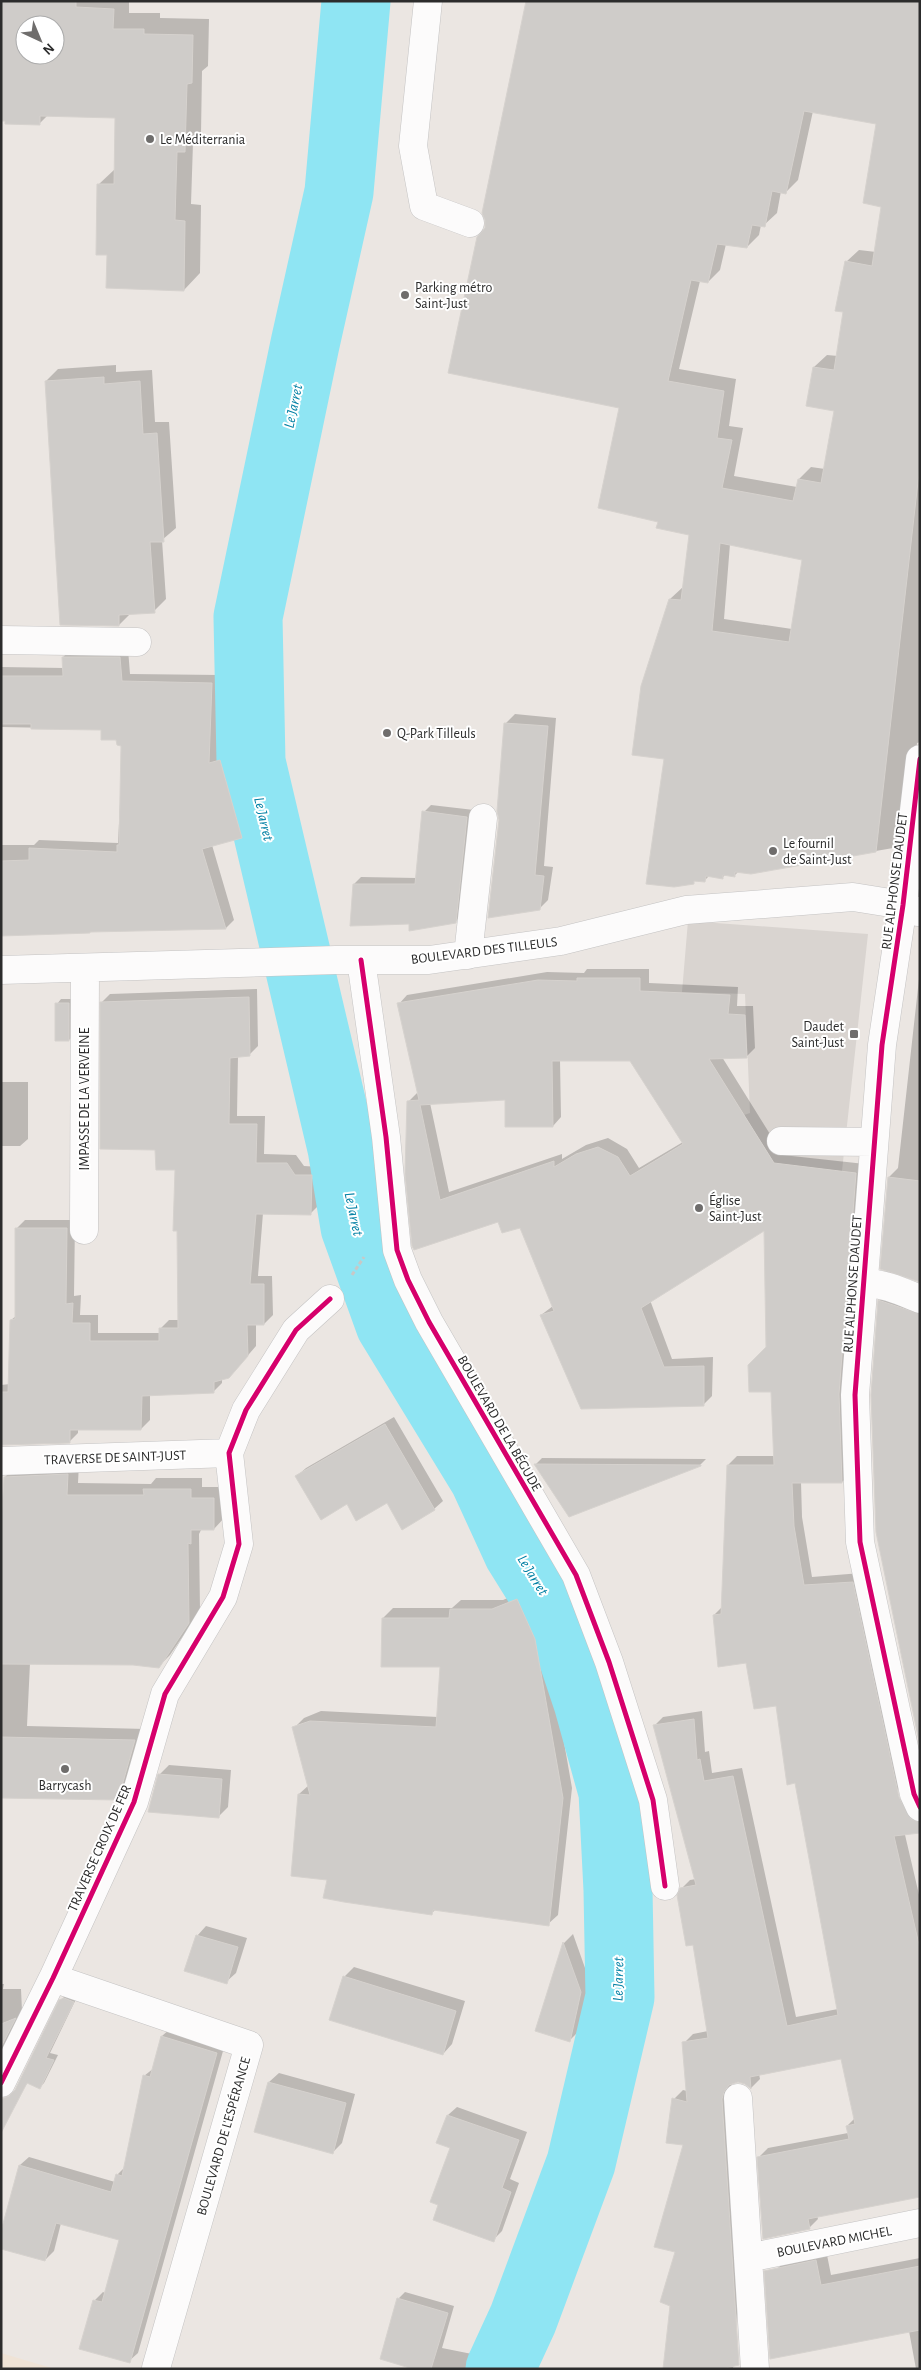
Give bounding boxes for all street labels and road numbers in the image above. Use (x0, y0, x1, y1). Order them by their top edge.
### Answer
street label: RUE ALPHONSE DAUDET (880, 812, 910, 951)
street label: BOULEVARD DES TILLEULS (410, 935, 558, 967)
street label: IMPASSE DE LA VERVEINE (78, 1027, 92, 1170)
street label: RUE ALPHONSE DAUDET (841, 1215, 865, 1353)
street label: BOULEVARD DE LA BÉGUDE (455, 1352, 546, 1494)
street label: TRAVERSE DE SAINT-JUST (44, 1449, 187, 1467)
street label: TRAVERSE CROIX DE FER (66, 1783, 134, 1914)
street label: BOULEVARD DE L'ESPÉRANCE (192, 2054, 253, 2217)
street label: BOULEVARD MICHEL (776, 2224, 893, 2260)

